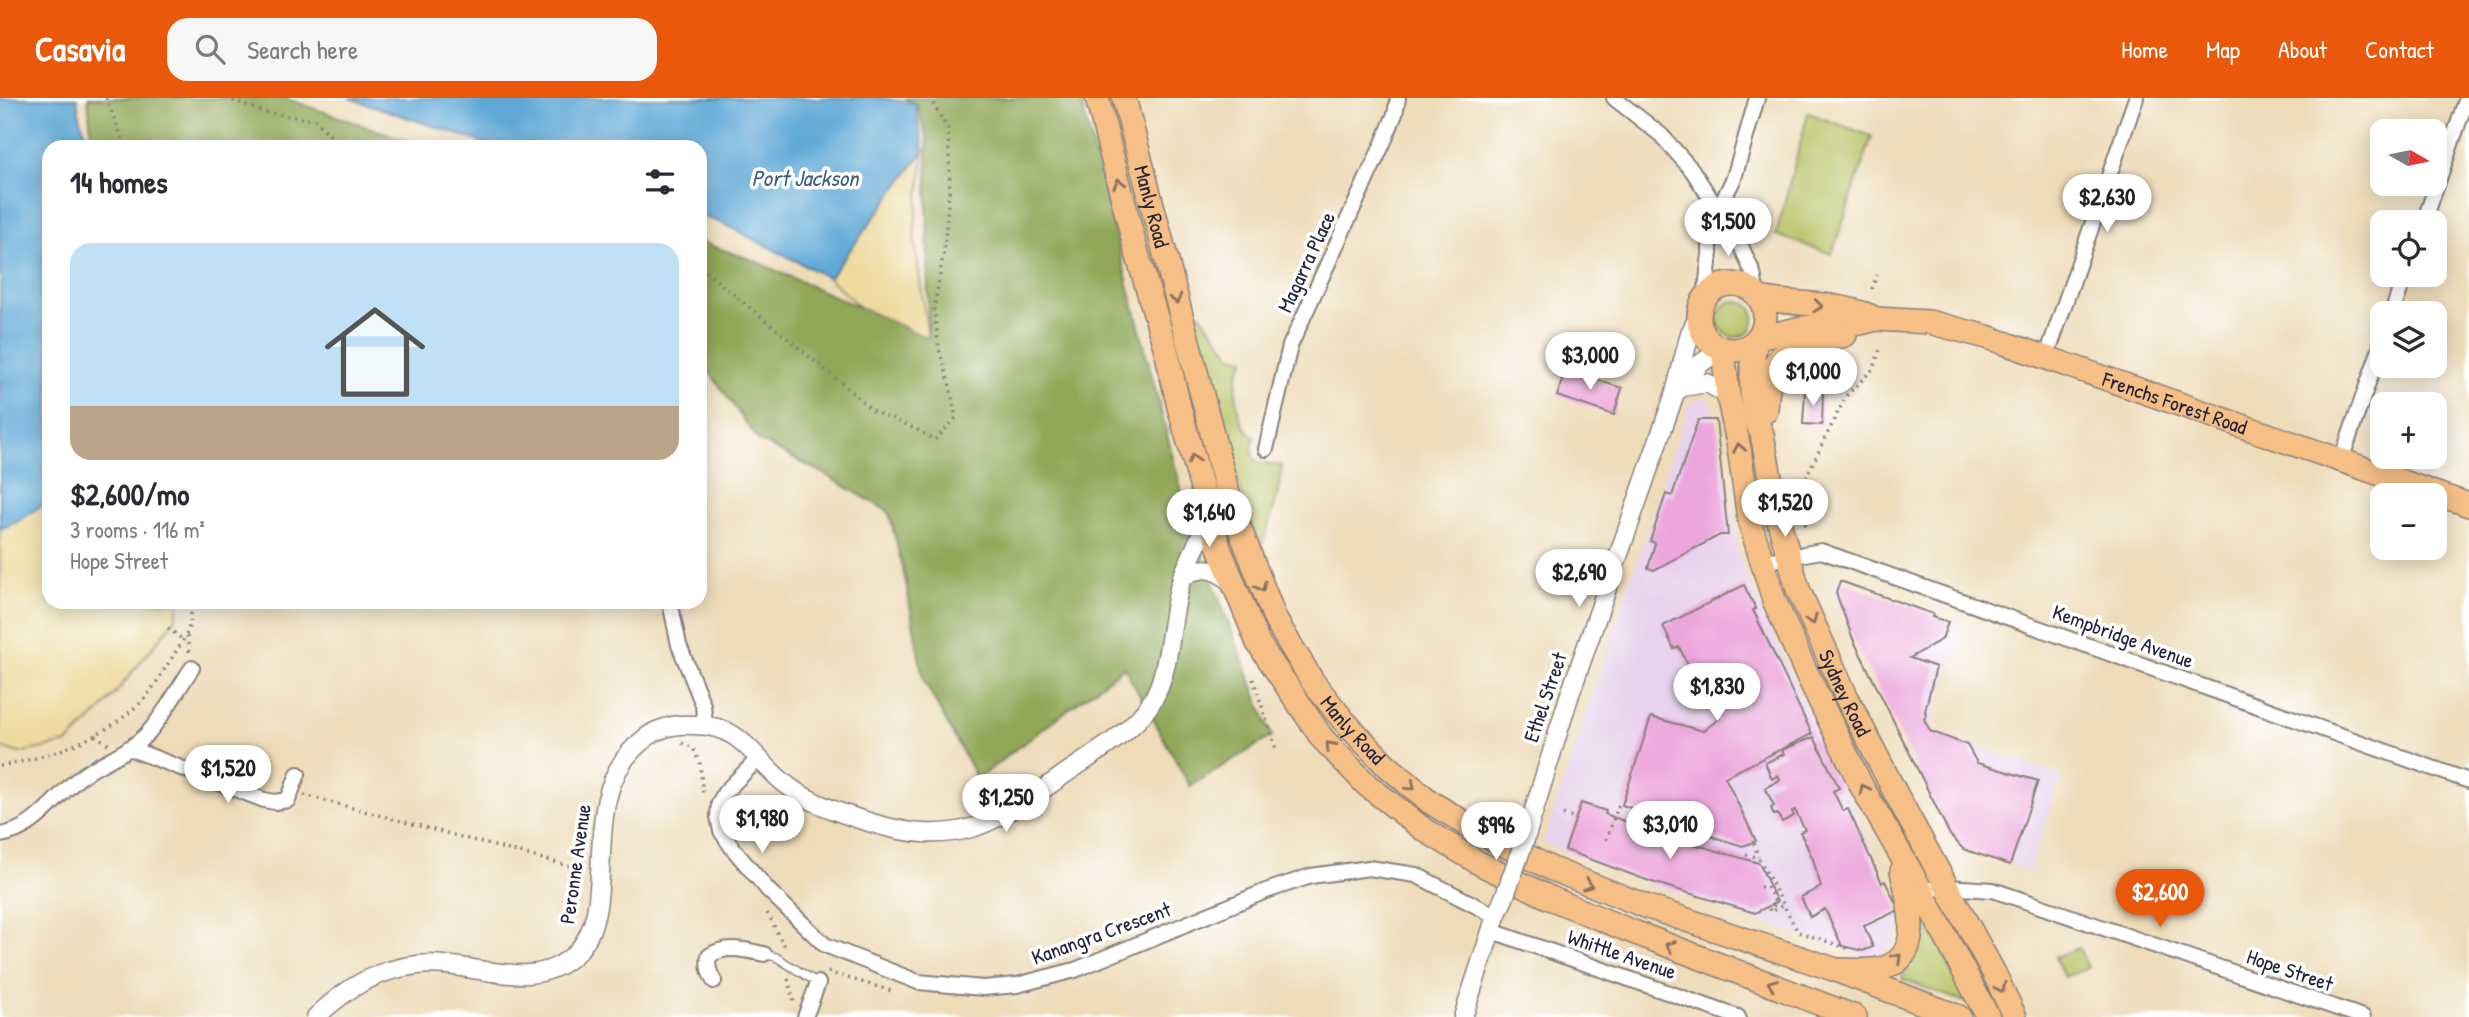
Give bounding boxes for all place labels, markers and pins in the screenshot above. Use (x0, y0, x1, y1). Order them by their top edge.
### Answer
pin: $2,630 (2050, 174, 2164, 234)
pin: $1,500 (1671, 198, 1785, 258)
pin: $3,000 (1533, 332, 1647, 392)
pin: $1,000 (1756, 348, 1870, 408)
pin: $1,520 (1728, 480, 1842, 539)
pin: $1,640 (1152, 490, 1266, 549)
pin: $2,690 (1522, 550, 1636, 609)
pin: $1,830 (1660, 664, 1774, 723)
pin: $1,520 (171, 746, 285, 805)
pin: $1,250 (949, 774, 1063, 834)
pin: $1,980 (705, 796, 819, 855)
pin: $996 (1455, 802, 1537, 862)
pin: $3,010 (1613, 802, 1727, 861)
pin: $2,600 (2103, 870, 2217, 929)

